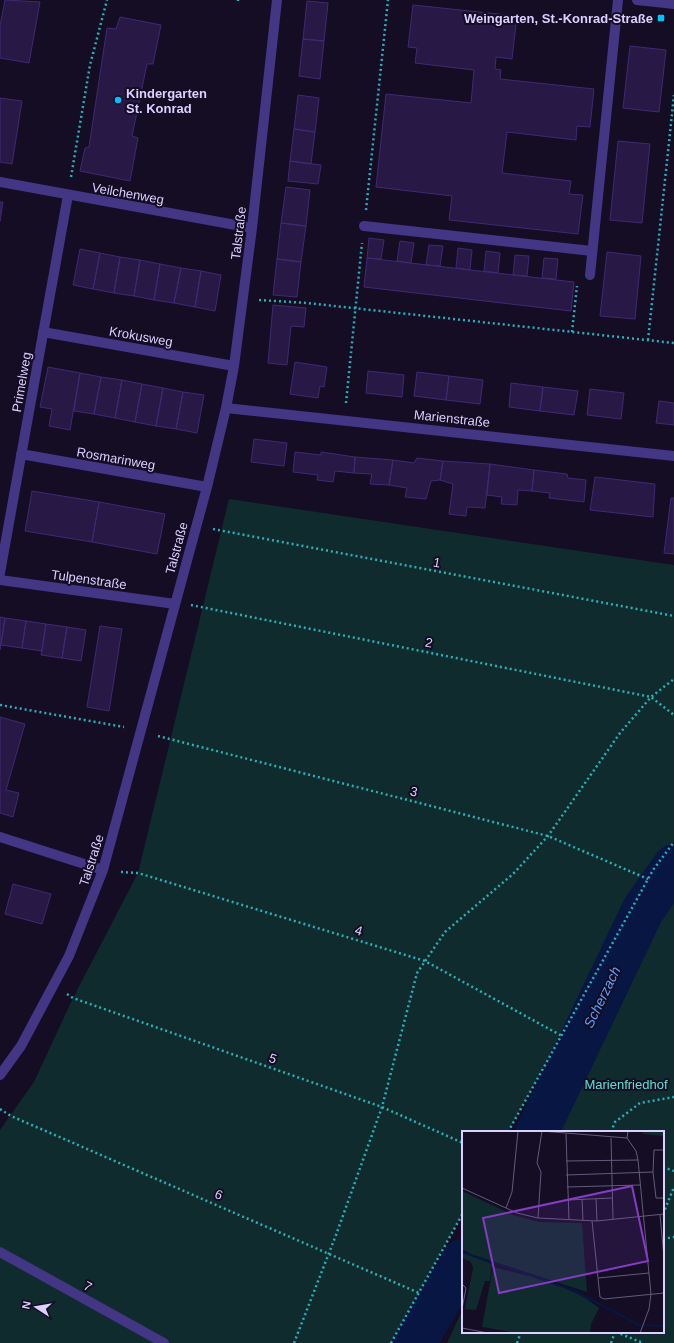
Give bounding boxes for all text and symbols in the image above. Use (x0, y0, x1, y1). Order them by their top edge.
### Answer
place label: Weingarten, St.-Konrad-Straße (464, 11, 653, 26)
marker: Weingarten, St.-Konrad-Straße (656, 13, 666, 23)
place label: Kindergarten St. Konrad (126, 86, 207, 116)
marker: Kindergarten St. Konrad (113, 95, 123, 105)
street label: Veilchenweg (91, 180, 165, 207)
street label: Talstraße (228, 206, 249, 261)
street label: Krokusweg (108, 324, 174, 349)
street label: Primelweg (9, 351, 34, 413)
street label: Marienstraße (413, 407, 491, 430)
street label: Rosmarinweg (75, 444, 156, 473)
street label: Talstraße (162, 520, 191, 576)
street label: 1 (432, 554, 442, 571)
street label: Tulpenstraße (50, 567, 128, 592)
street label: 2 (424, 634, 434, 651)
street label: 3 (409, 783, 419, 800)
street label: Talstraße (76, 832, 107, 888)
street label: 4 (353, 922, 365, 939)
water label: Scherzach (580, 964, 624, 1030)
street label: 5 (267, 1050, 279, 1067)
park label: Marienfriedhof (584, 1077, 668, 1092)
inset map (462, 1131, 664, 1333)
street label: 6 (213, 1186, 225, 1203)
street label: 7 (81, 1278, 95, 1295)
north arrow (16, 1287, 56, 1327)
text: N (20, 1300, 33, 1310)

